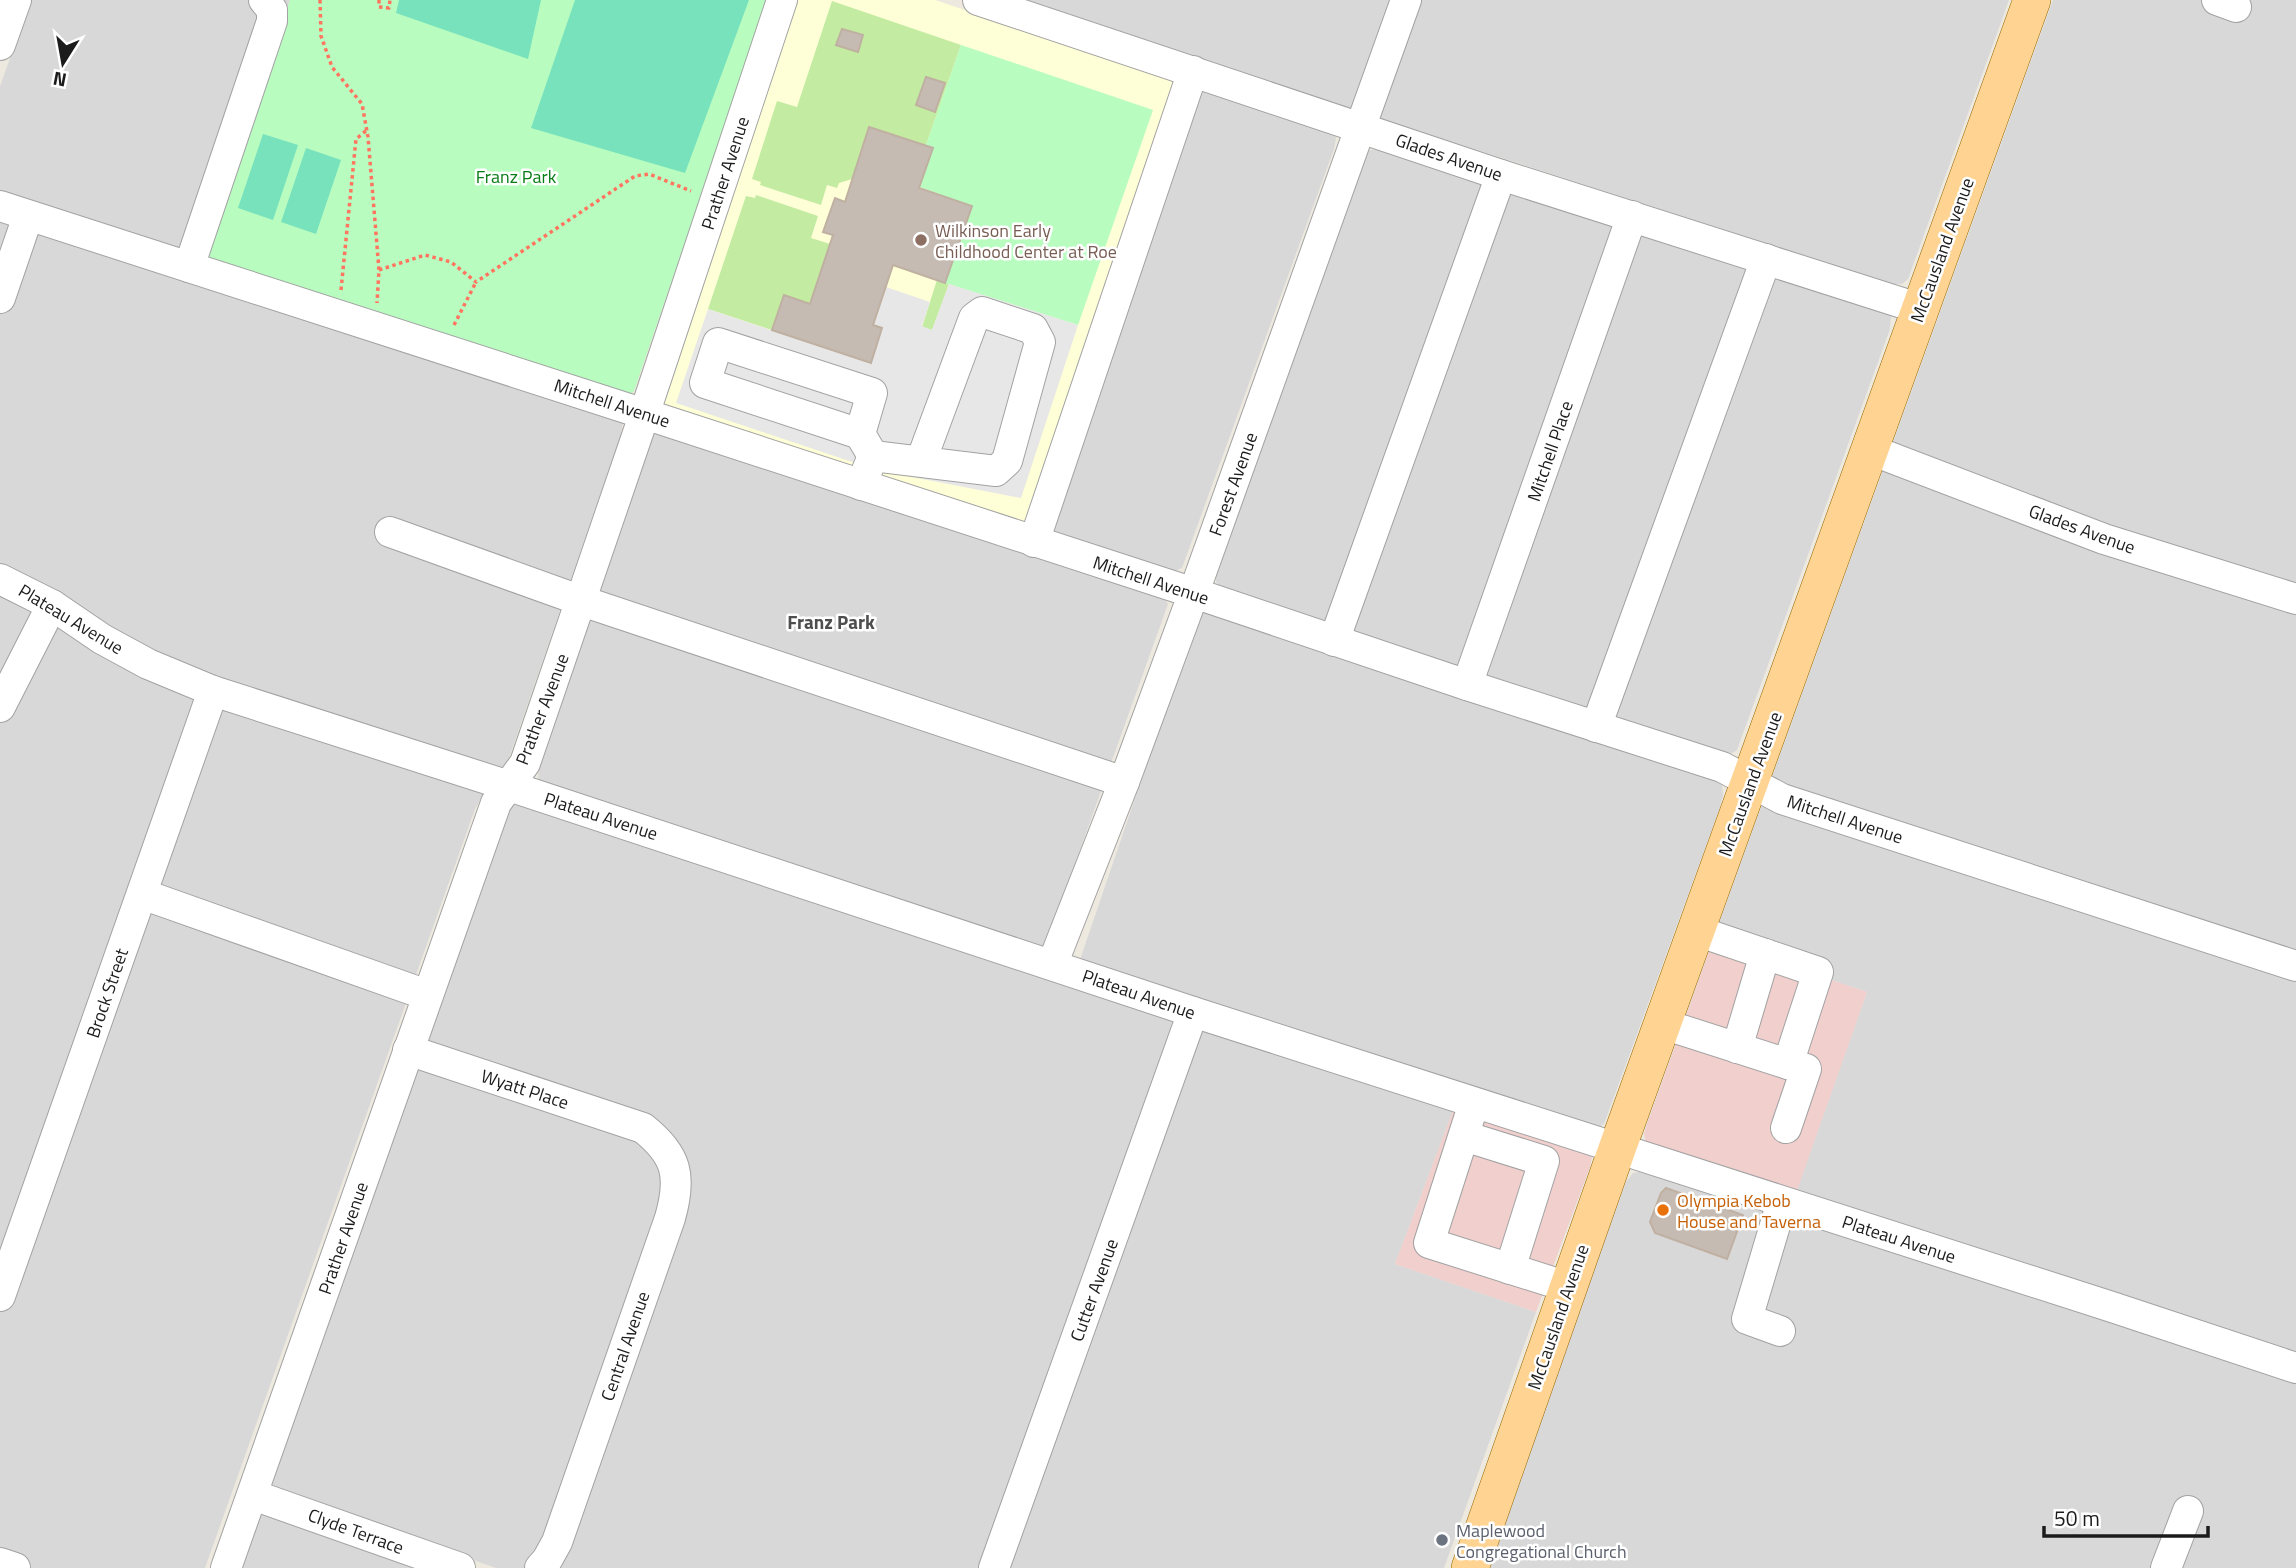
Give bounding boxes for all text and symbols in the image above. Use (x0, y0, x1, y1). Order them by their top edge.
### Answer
north arrow (28, 28, 98, 98)
text: N (50, 65, 69, 96)
street label: Prather Avenue (694, 113, 756, 233)
street label: Glades Avenue (1392, 126, 1506, 188)
park label: Franz Park (476, 163, 557, 190)
street label: McCausland Avenue (1903, 174, 1981, 326)
place label: Wilkinson Early Childhood Center at Roe (935, 217, 1117, 265)
marker: Wilkinson Early Childhood Center at Roe (913, 232, 929, 248)
street label: Mitchell Avenue (550, 372, 674, 434)
street label: Mitchell Place (1520, 397, 1580, 505)
street label: Forest Avenue (1202, 428, 1264, 540)
street label: Glades Avenue (2025, 497, 2139, 561)
street label: Mitchell Avenue (1089, 549, 1213, 611)
street label: Plateau Avenue (13, 577, 129, 661)
district label: Franz Park (787, 607, 875, 636)
street label: Prather Avenue (508, 649, 576, 769)
street label: McCausland Avenue (1711, 708, 1789, 860)
street label: Plateau Avenue (541, 785, 661, 847)
street label: Mitchell Avenue (1783, 788, 1907, 850)
street label: Brock Street (79, 944, 135, 1042)
street label: Plateau Avenue (1079, 962, 1199, 1026)
street label: Wyatt Place (478, 1062, 572, 1116)
street label: Prather Avenue (311, 1178, 375, 1298)
place label: Olympia Kebob House and Taverna (1677, 1187, 1821, 1235)
marker: Olympia Kebob House and Taverna (1655, 1202, 1671, 1218)
street label: Plateau Avenue (1839, 1208, 1959, 1270)
street label: Cutter Avenue (1063, 1235, 1125, 1345)
street label: McCausland Avenue (1520, 1241, 1596, 1393)
street label: Central Avenue (594, 1288, 656, 1404)
scale bar (2044, 1494, 2208, 1538)
street label: Clyde Terrace (304, 1501, 408, 1561)
text: 50 m (2054, 1502, 2100, 1534)
place label: Maplewood Congregational Church (1456, 1517, 1627, 1565)
marker: Maplewood Congregational Church (1434, 1532, 1450, 1548)

